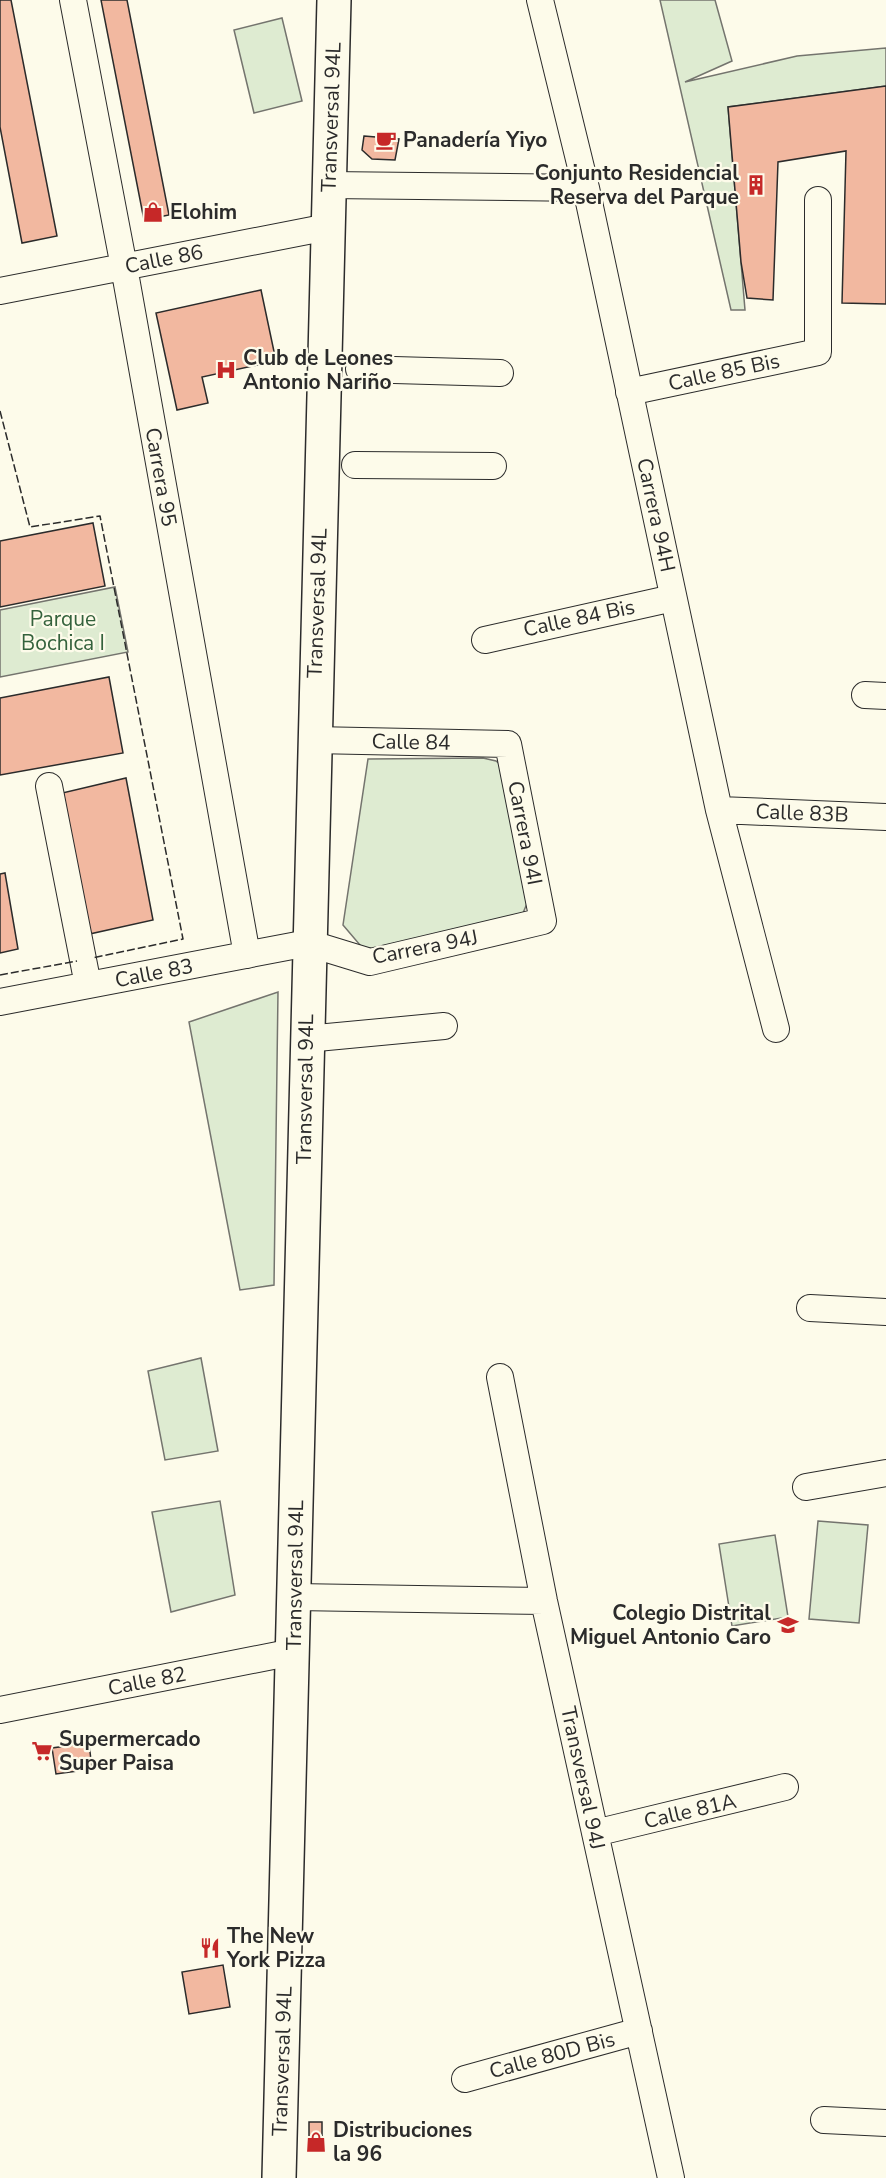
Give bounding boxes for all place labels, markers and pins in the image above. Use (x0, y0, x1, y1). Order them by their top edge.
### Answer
place label: Panadería Yiyo (403, 126, 547, 154)
cafe icon: Panadería Yiyo (374, 128, 398, 152)
place label: Conjunto Residencial Reserva del Parque (535, 159, 739, 211)
building icon: Conjunto Residencial Reserva del Parque (744, 173, 768, 197)
place label: Elohim (170, 198, 237, 226)
shop icon: Elohim (141, 200, 165, 224)
place label: Club de Leones Antonio Nariño (243, 344, 393, 396)
hospital icon: Club de Leones Antonio Nariño (214, 358, 238, 382)
place label: Colegio Distrital Miguel Antonio Caro (570, 1599, 771, 1651)
school or university icon: Colegio Distrital Miguel Antonio Caro (776, 1613, 800, 1637)
place label: Supermercado Super Paisa (59, 1725, 201, 1777)
supermarket icon: Supermercado Super Paisa (30, 1739, 54, 1763)
place label: The New York Pizza (226, 1922, 326, 1974)
restaurant icon: The New York Pizza (198, 1936, 222, 1960)
place label: Distribuciones la 96 (333, 2116, 472, 2168)
shop icon: Distribuciones la 96 (304, 2130, 328, 2154)

